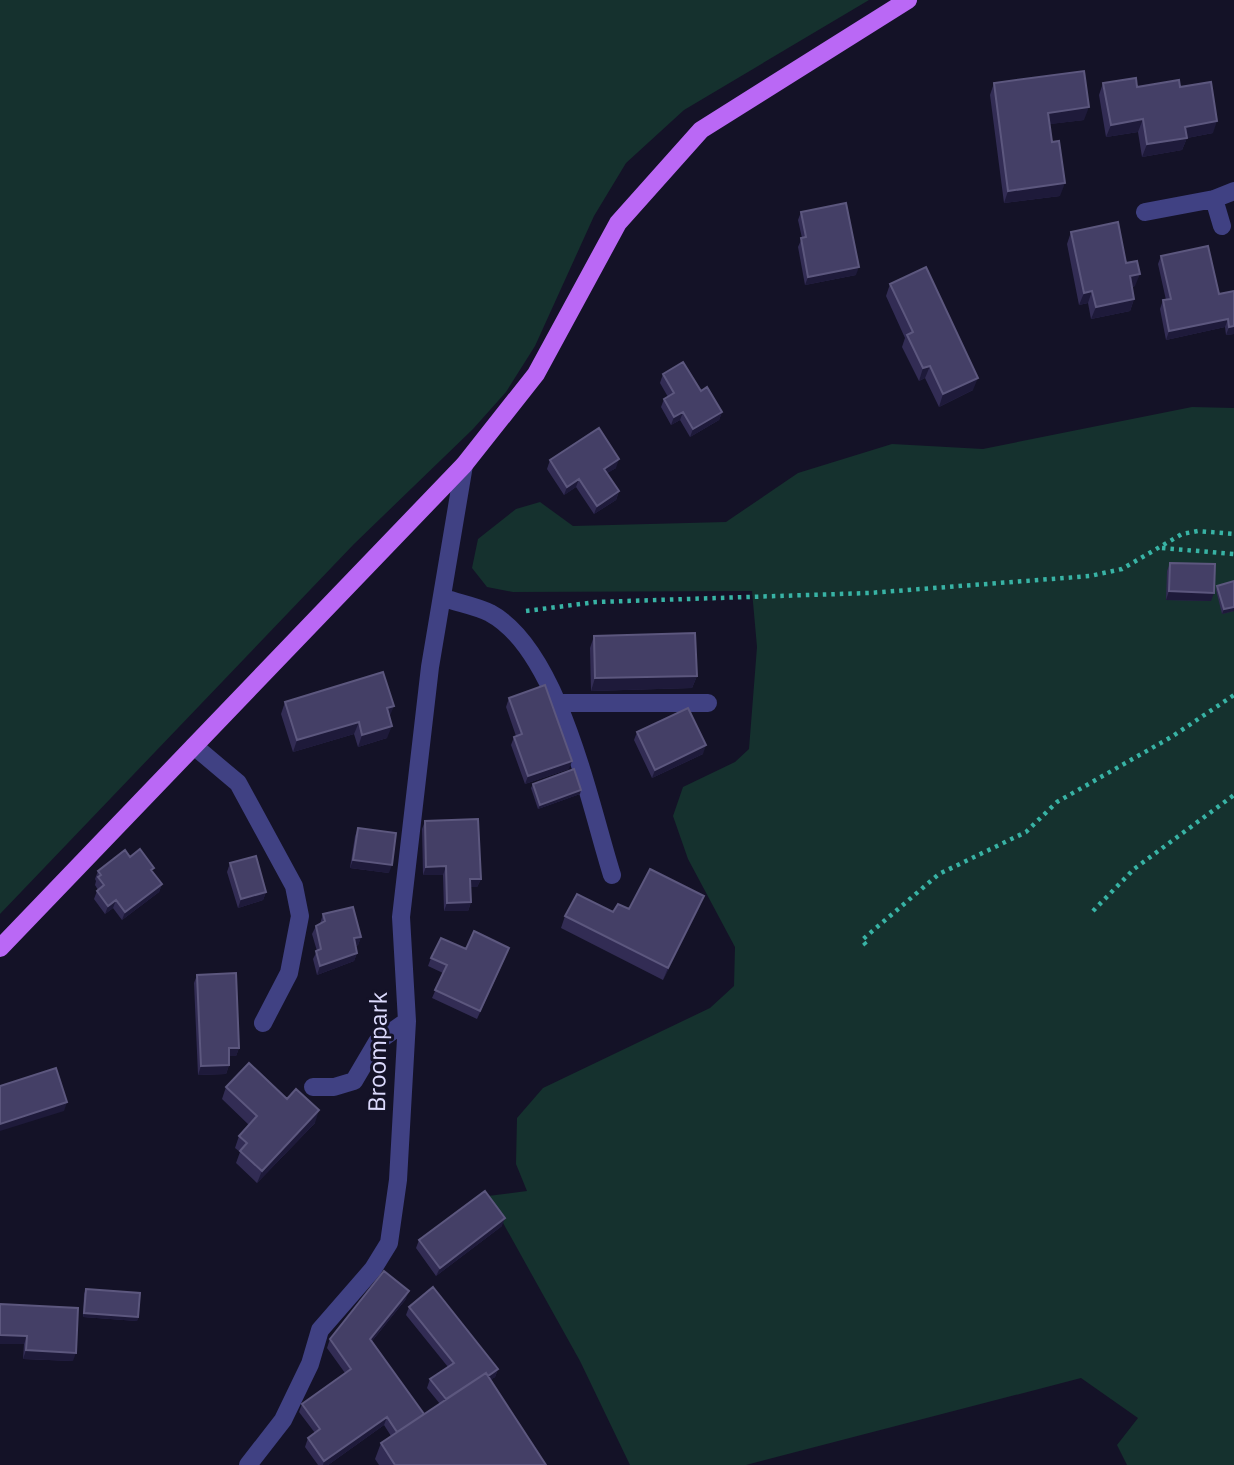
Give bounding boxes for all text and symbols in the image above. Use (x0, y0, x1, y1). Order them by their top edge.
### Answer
street label: Broompark (360, 991, 394, 1112)

